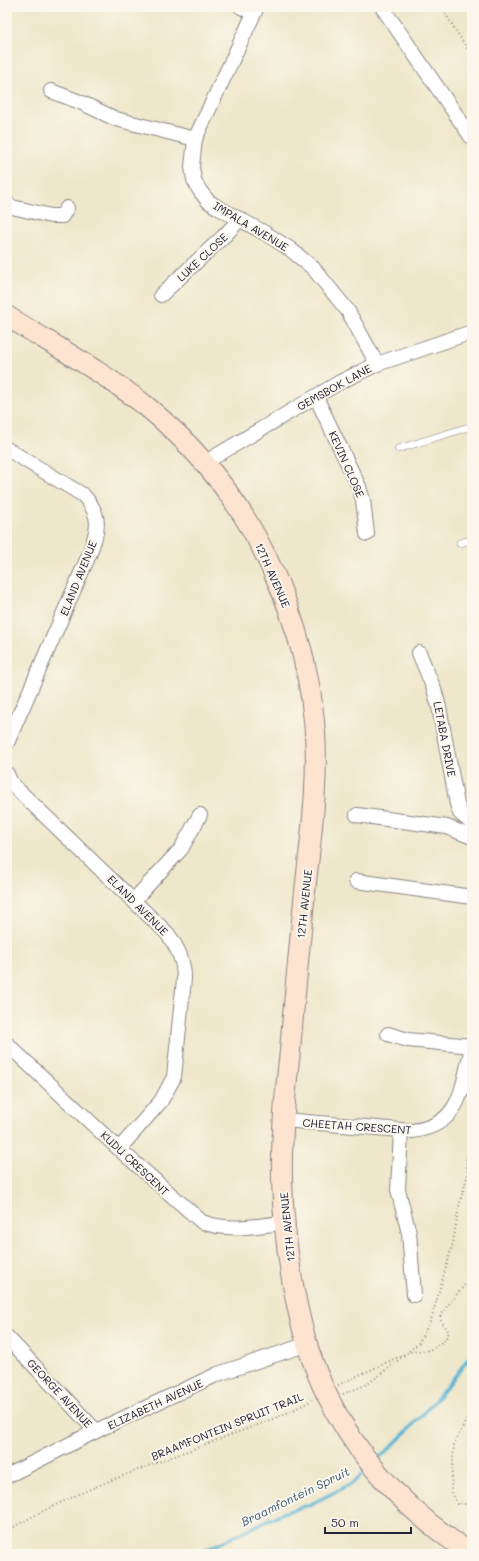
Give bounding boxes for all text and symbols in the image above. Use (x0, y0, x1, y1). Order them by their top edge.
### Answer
street label: IMPALA AVENUE (211, 198, 291, 254)
street label: LUKE CLOSE (173, 230, 231, 284)
street label: GEMSBOK LANE (294, 360, 374, 414)
street label: KEVIN CLOSE (326, 428, 368, 500)
street label: ELAND AVENUE (56, 538, 100, 618)
street label: 12TH AVENUE (252, 540, 294, 610)
street label: LETABA DRIVE (430, 700, 460, 778)
street label: 12TH AVENUE (293, 869, 315, 939)
street label: ELAND AVENUE (104, 871, 172, 939)
street label: CHEETAH CRESCENT (302, 1115, 412, 1137)
street label: KUDU CRESCENT (98, 1127, 172, 1199)
street label: 12TH AVENUE (276, 1192, 298, 1262)
street label: GEORGE AVENUE (24, 1355, 96, 1431)
street label: ELIZABETH AVENUE (105, 1375, 205, 1433)
street label: BRAAMFONTEIN SPRUIT TRAIL (149, 1388, 306, 1463)
water label: Braamfontein Spruit (238, 1463, 352, 1529)
scale bar (325, 1509, 411, 1535)
text: 50 m (331, 1514, 359, 1530)

